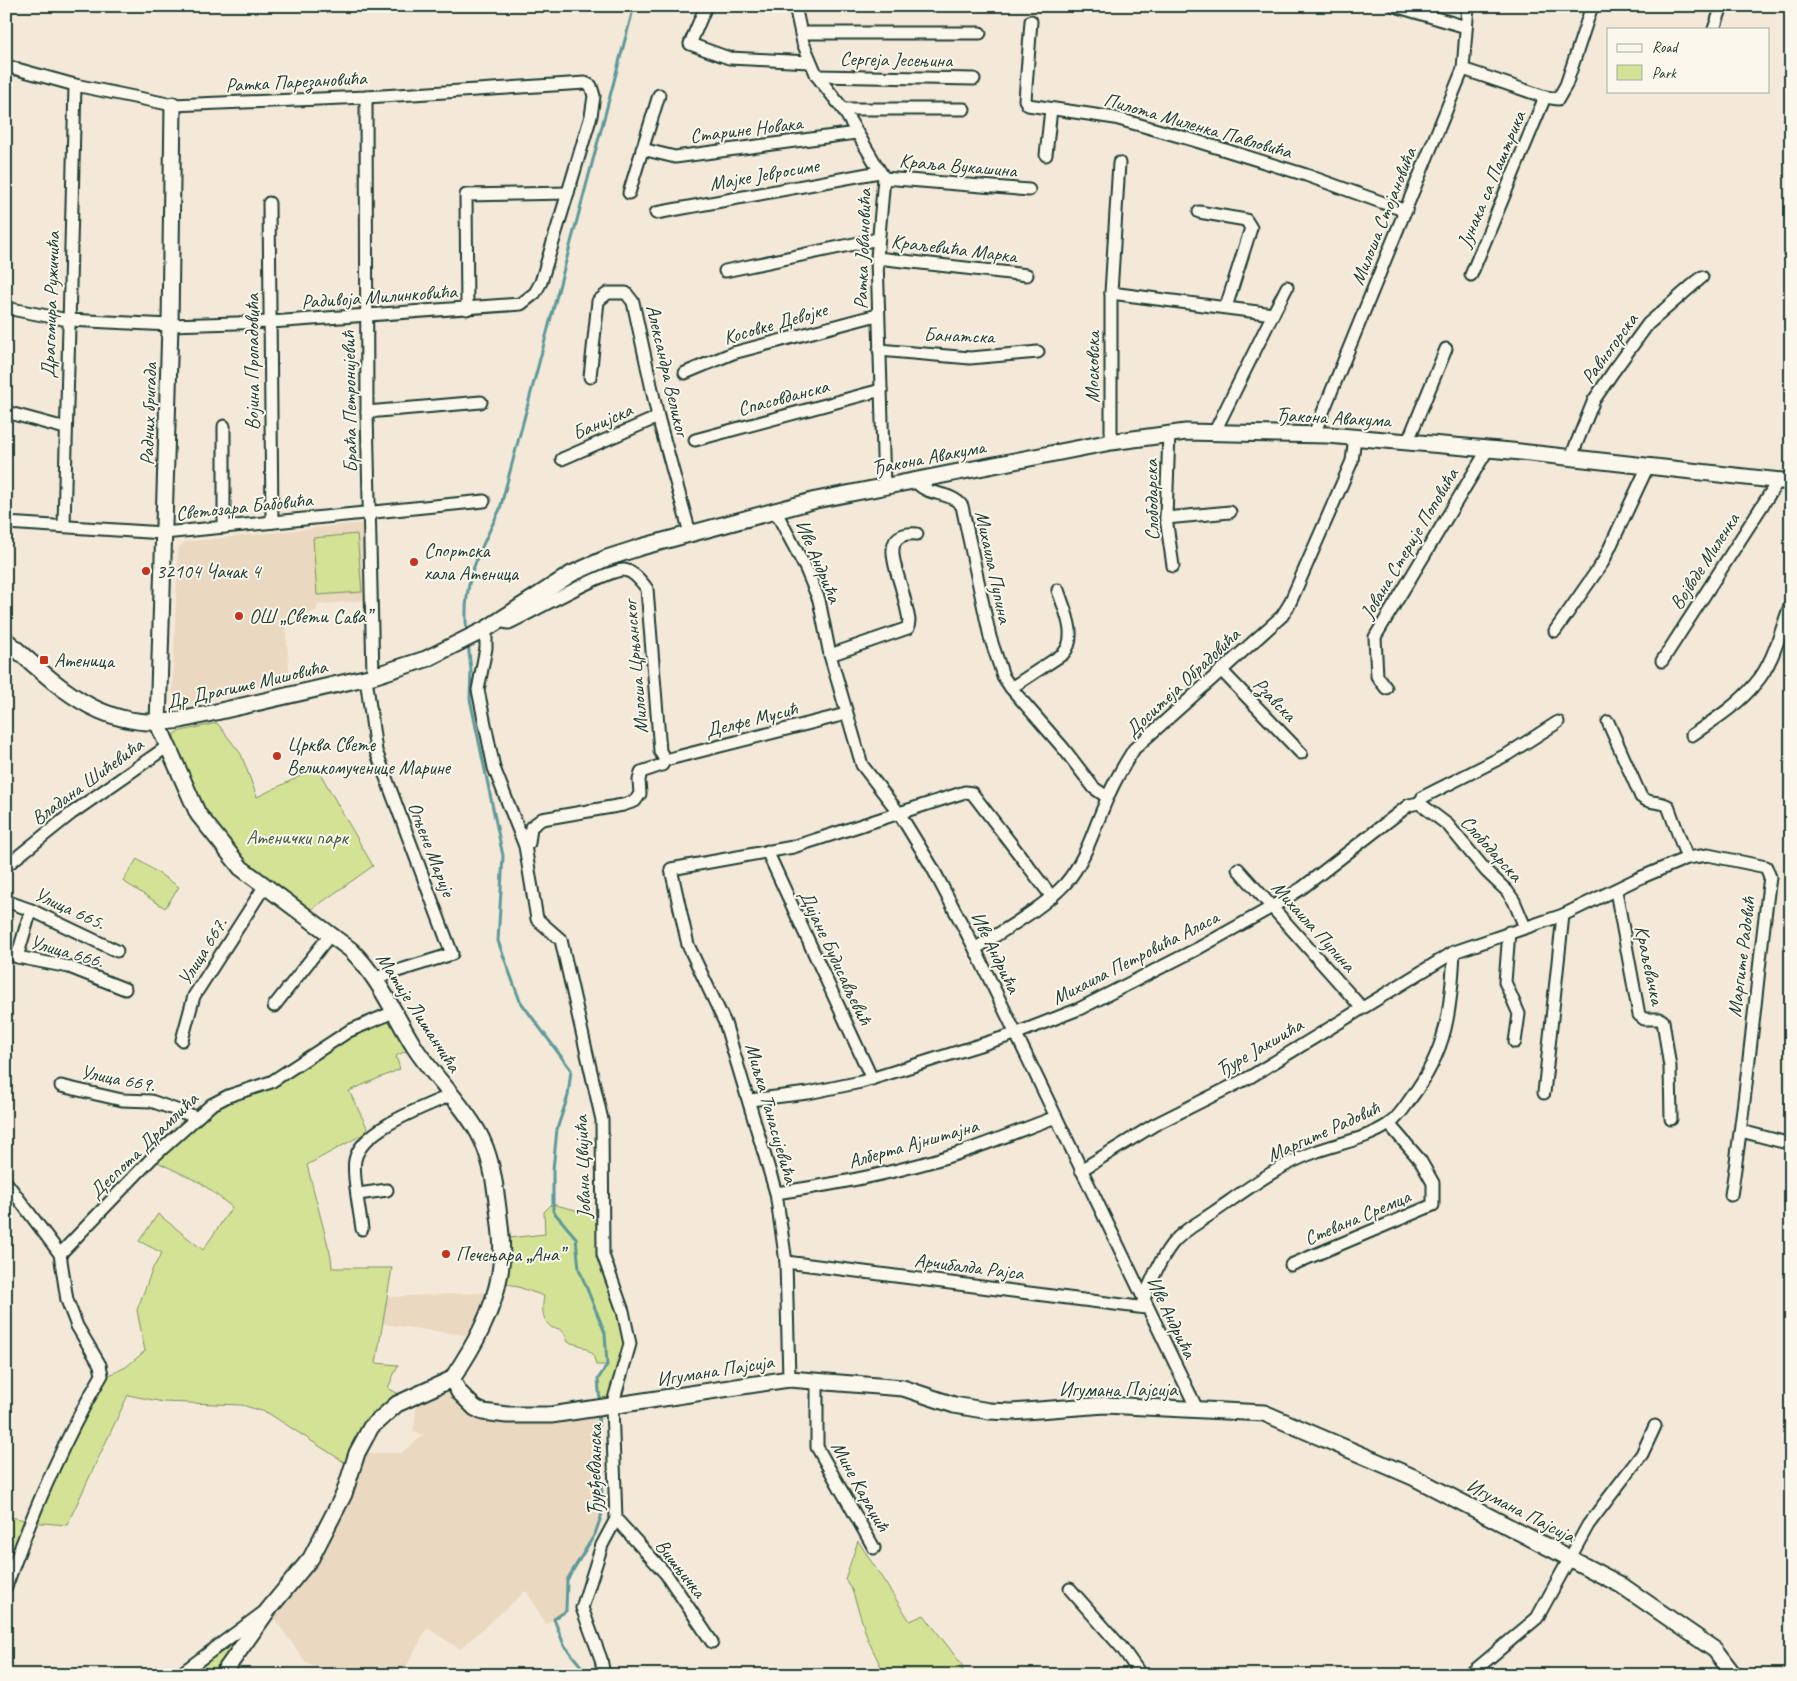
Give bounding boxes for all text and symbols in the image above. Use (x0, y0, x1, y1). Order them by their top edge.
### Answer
legend (1607, 28, 1770, 92)
text: Road (1652, 38, 1679, 57)
street label: Сергеја Јесењина (840, 46, 954, 73)
text: Park (1652, 64, 1677, 83)
street label: Ратка Парезановића (225, 65, 368, 99)
street label: Пилота Миленка Павловића (1101, 87, 1296, 165)
street label: Јунака са Паштрика (1451, 106, 1532, 252)
street label: Старине Новака (688, 110, 806, 149)
street label: Милоша Стојановића (1345, 143, 1423, 289)
street label: Краља Вукашина (898, 148, 1020, 183)
street label: Мајке Јевросиме (707, 152, 822, 196)
street label: Ратка Јовановића (848, 187, 877, 310)
street label: Краљевића Марка (890, 228, 1020, 269)
street label: Драгомира Ружичића (35, 230, 66, 379)
street label: Радивоја Милинковића (300, 278, 459, 314)
street label: Војина Пропадовића (240, 292, 265, 430)
street label: Косовке Девојке (720, 296, 831, 350)
street label: Александра Великог (640, 302, 695, 441)
street label: Равногорска (1575, 307, 1644, 389)
street label: Банатска (923, 322, 996, 349)
street label: Браћа Петронијевић (336, 329, 363, 473)
street label: Московска (1080, 329, 1105, 403)
street label: Радних бригада (134, 360, 163, 466)
street label: Спасовданска (735, 373, 833, 422)
street label: Банијска (568, 397, 637, 446)
street label: Ђакона Авакума (1275, 402, 1393, 434)
street label: Ђакона Авакума (869, 434, 989, 482)
street label: Слободарска (1138, 458, 1165, 541)
street label: Јована Стерије Поповића (1354, 462, 1465, 624)
street label: Светозара Бабовића (174, 487, 315, 526)
street label: Војводе Миленка (1664, 507, 1746, 614)
street label: Михаила Пупина (969, 509, 1018, 627)
street label: Иве Андрића (790, 516, 848, 608)
place label: Спортска хала Атеница (424, 538, 520, 586)
marker: Спортска хала Атеница (408, 556, 420, 568)
place label: 32104 Чачак 4 (156, 559, 262, 584)
marker: 32104 Чачак 4 (140, 565, 152, 577)
street label: Милоша Црњанског (617, 597, 654, 735)
place label: ОШ „Свети Сава” (249, 604, 375, 629)
marker: ОШ „Свети Сава” (233, 610, 245, 622)
street label: Доситеја Обрадовића (1119, 622, 1246, 742)
place label: Атеница (54, 648, 116, 673)
street label: Др Драгише Мишовића (163, 653, 330, 715)
marker: Атеница (38, 654, 50, 666)
street label: Рзавска (1247, 672, 1303, 729)
street label: Делфе Мусић (702, 696, 801, 743)
street label: Владана Шићевића (26, 732, 149, 830)
place label: Црква Свете Великомученице Марине (287, 732, 452, 780)
marker: Црква Свете Великомученице Марине (271, 750, 283, 762)
street label: Огњене Марије (402, 798, 461, 901)
street label: Слободарска (1455, 810, 1529, 888)
park label: Атенички парк (246, 825, 349, 850)
street label: Михаила Пупина (1266, 875, 1362, 978)
street label: Улица 665. (30, 881, 109, 936)
street label: Дијане Будисављевић (793, 886, 878, 1030)
street label: Маргите Радовић (1722, 894, 1761, 1018)
street label: Михаила Петровића Аласа (1048, 904, 1224, 1010)
street label: Иве Андрића (965, 907, 1027, 998)
street label: Улица 667. (172, 913, 233, 990)
street label: Краљевачка (1629, 923, 1670, 1009)
street label: Улица 666. (27, 929, 107, 974)
street label: Матије Лишанчића (371, 948, 467, 1078)
street label: Ђуре Јакшића (1211, 1012, 1309, 1083)
street label: Миљка Танасијевића (740, 1040, 804, 1187)
street label: Улица 669. (79, 1059, 157, 1098)
street label: Деспота Драмлића (83, 1086, 204, 1204)
street label: Маргите Радовић (1263, 1095, 1385, 1167)
street label: Алберта Ајнштајна (845, 1113, 982, 1174)
street label: Јована Цвијића (568, 1114, 597, 1220)
street label: Стевана Сремца (1300, 1183, 1416, 1251)
place label: Печењара „Ана” (456, 1242, 569, 1267)
street label: Арчибалда Рајса (913, 1247, 1026, 1286)
marker: Печењара „Ана” (440, 1248, 452, 1260)
street label: Иве Андрића (1141, 1272, 1203, 1363)
street label: Игумана Пајсија (655, 1349, 777, 1392)
street label: Игумана Пајсија (1059, 1377, 1178, 1402)
street label: Ђурђевданска (582, 1422, 608, 1516)
street label: Мине Караџић (826, 1437, 896, 1537)
street label: Игумана Пајсија (1462, 1472, 1580, 1549)
street label: Вишњичка (650, 1534, 713, 1604)

